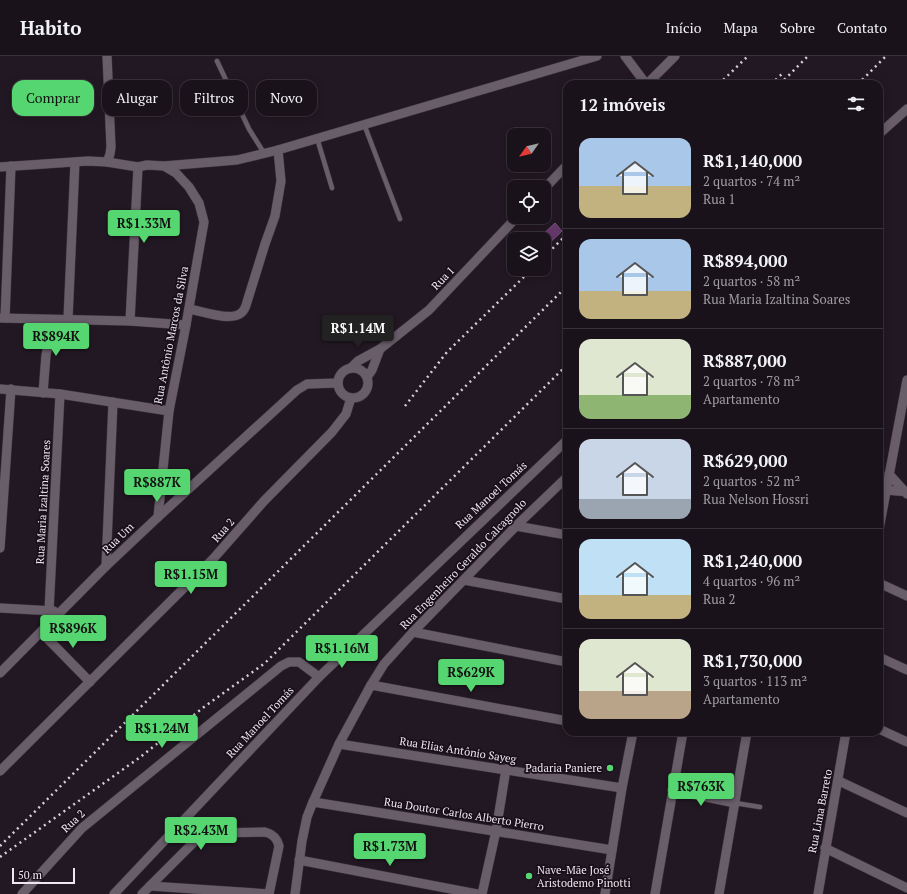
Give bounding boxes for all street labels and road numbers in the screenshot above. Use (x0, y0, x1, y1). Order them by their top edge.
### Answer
street label: Rua 1 (428, 263, 458, 293)
street label: Rua Antônio Marcos da Silva (151, 265, 191, 405)
street label: Rua Maria Izaltina Soares (33, 439, 53, 565)
street label: Rua Manoel Tomás (452, 458, 530, 532)
street label: Rua Engenheiro Geraldo Calcagnolo (397, 496, 529, 632)
street label: Rua 2 (209, 515, 237, 545)
street label: Rua Um (99, 519, 137, 556)
street label: Rua Manoel Tomás (223, 683, 297, 761)
street label: Rua Elias Antônio Sayeg (398, 734, 518, 766)
street label: Rua Lima Barreto (805, 768, 835, 854)
street label: Rua Doutor Carlos Alberto Pierro (383, 794, 545, 834)
street label: Rua 2 (58, 806, 88, 835)

